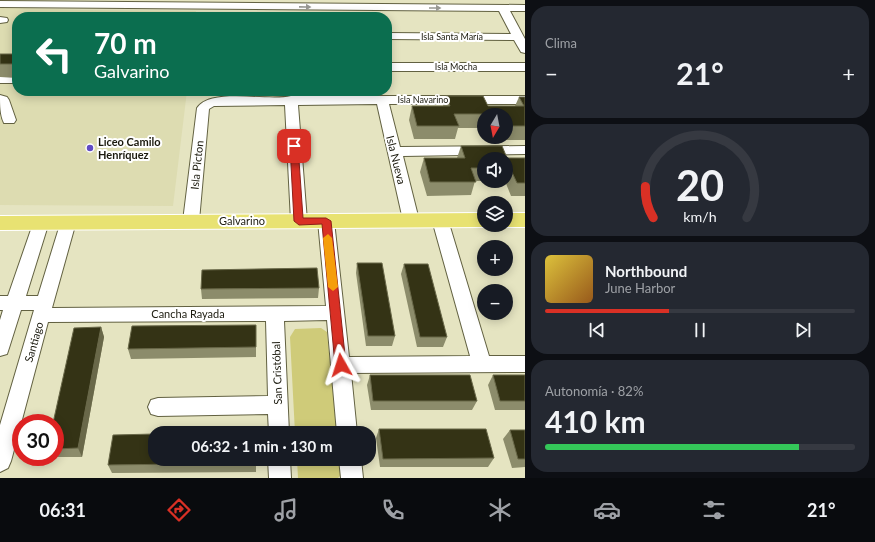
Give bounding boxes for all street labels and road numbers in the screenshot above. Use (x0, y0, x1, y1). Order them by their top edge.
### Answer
street label: Isla Santa María (421, 31, 483, 42)
street label: Isla Mocha (435, 61, 477, 72)
street label: Isla Navarino (398, 94, 448, 105)
street label: Isla Nueva (384, 134, 409, 186)
street label: Isla Picton (187, 140, 206, 190)
street label: Galvarino (219, 214, 265, 227)
street label: Cancha Rayada (151, 307, 225, 320)
street label: Santiago (22, 320, 45, 364)
street label: San Cristóbal (269, 341, 284, 405)

